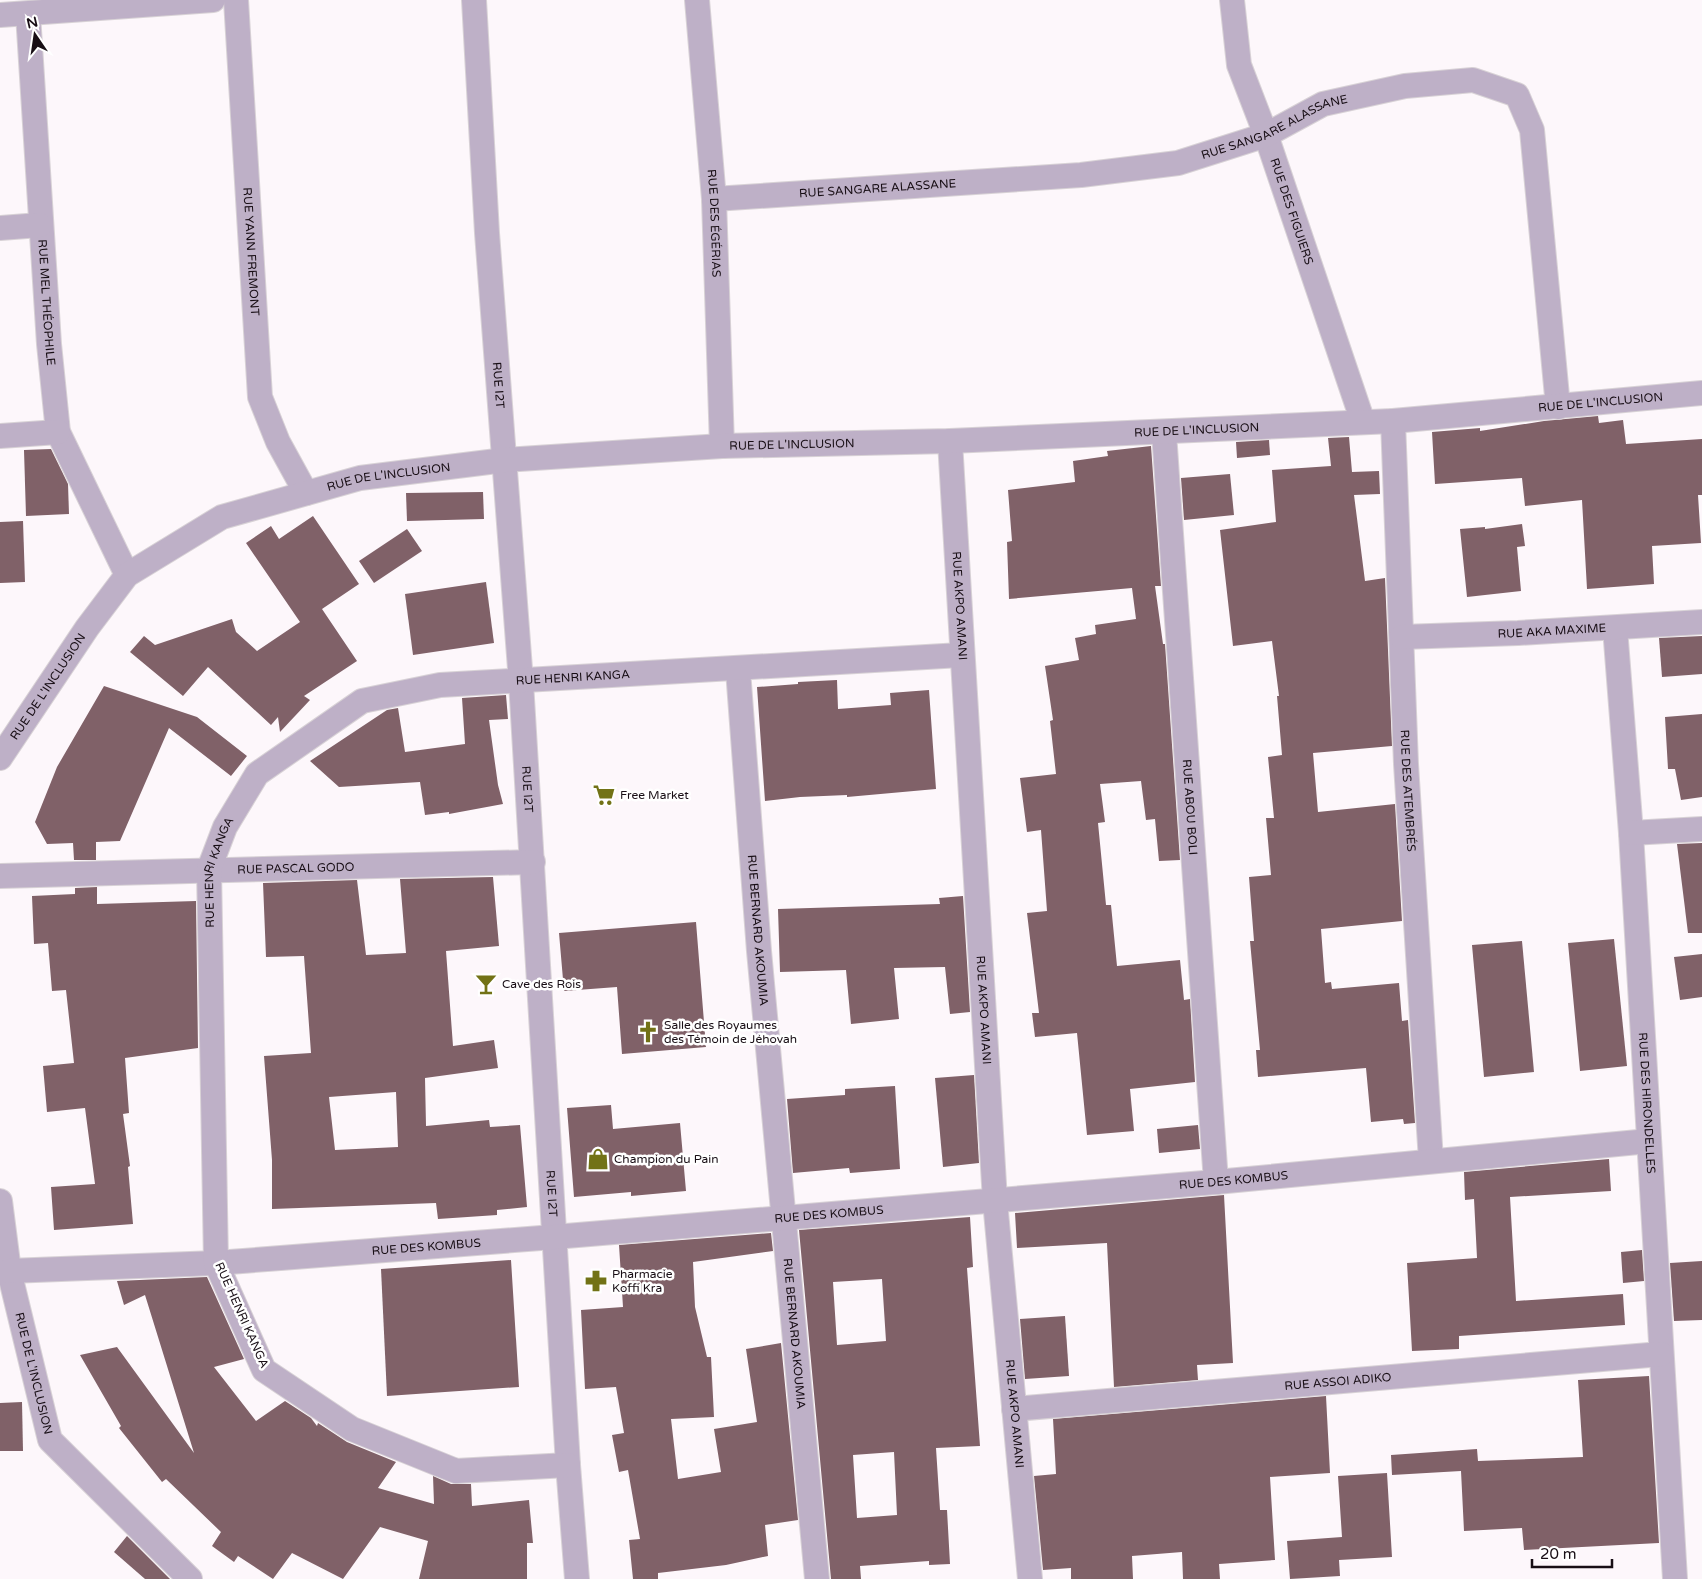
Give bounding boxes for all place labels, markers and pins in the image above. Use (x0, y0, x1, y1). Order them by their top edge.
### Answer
supermarket icon: Free Market (591, 782, 617, 808)
place label: Free Market (620, 788, 689, 802)
bar icon: Cave des Rois (473, 971, 499, 997)
place label: Cave des Rois (502, 977, 581, 991)
place label: Salle des Royaumes des Témoin de Jéhovah (664, 1018, 797, 1046)
church icon: Salle des Royaumes des Témoin de Jéhovah (635, 1019, 661, 1045)
shop icon: Champion du Pain (585, 1146, 611, 1172)
place label: Champion du Pain (614, 1152, 719, 1166)
place label: Pharmacie Koffi Kra (612, 1267, 673, 1295)
pharmacy icon: Pharmacie Koffi Kra (583, 1268, 609, 1294)

